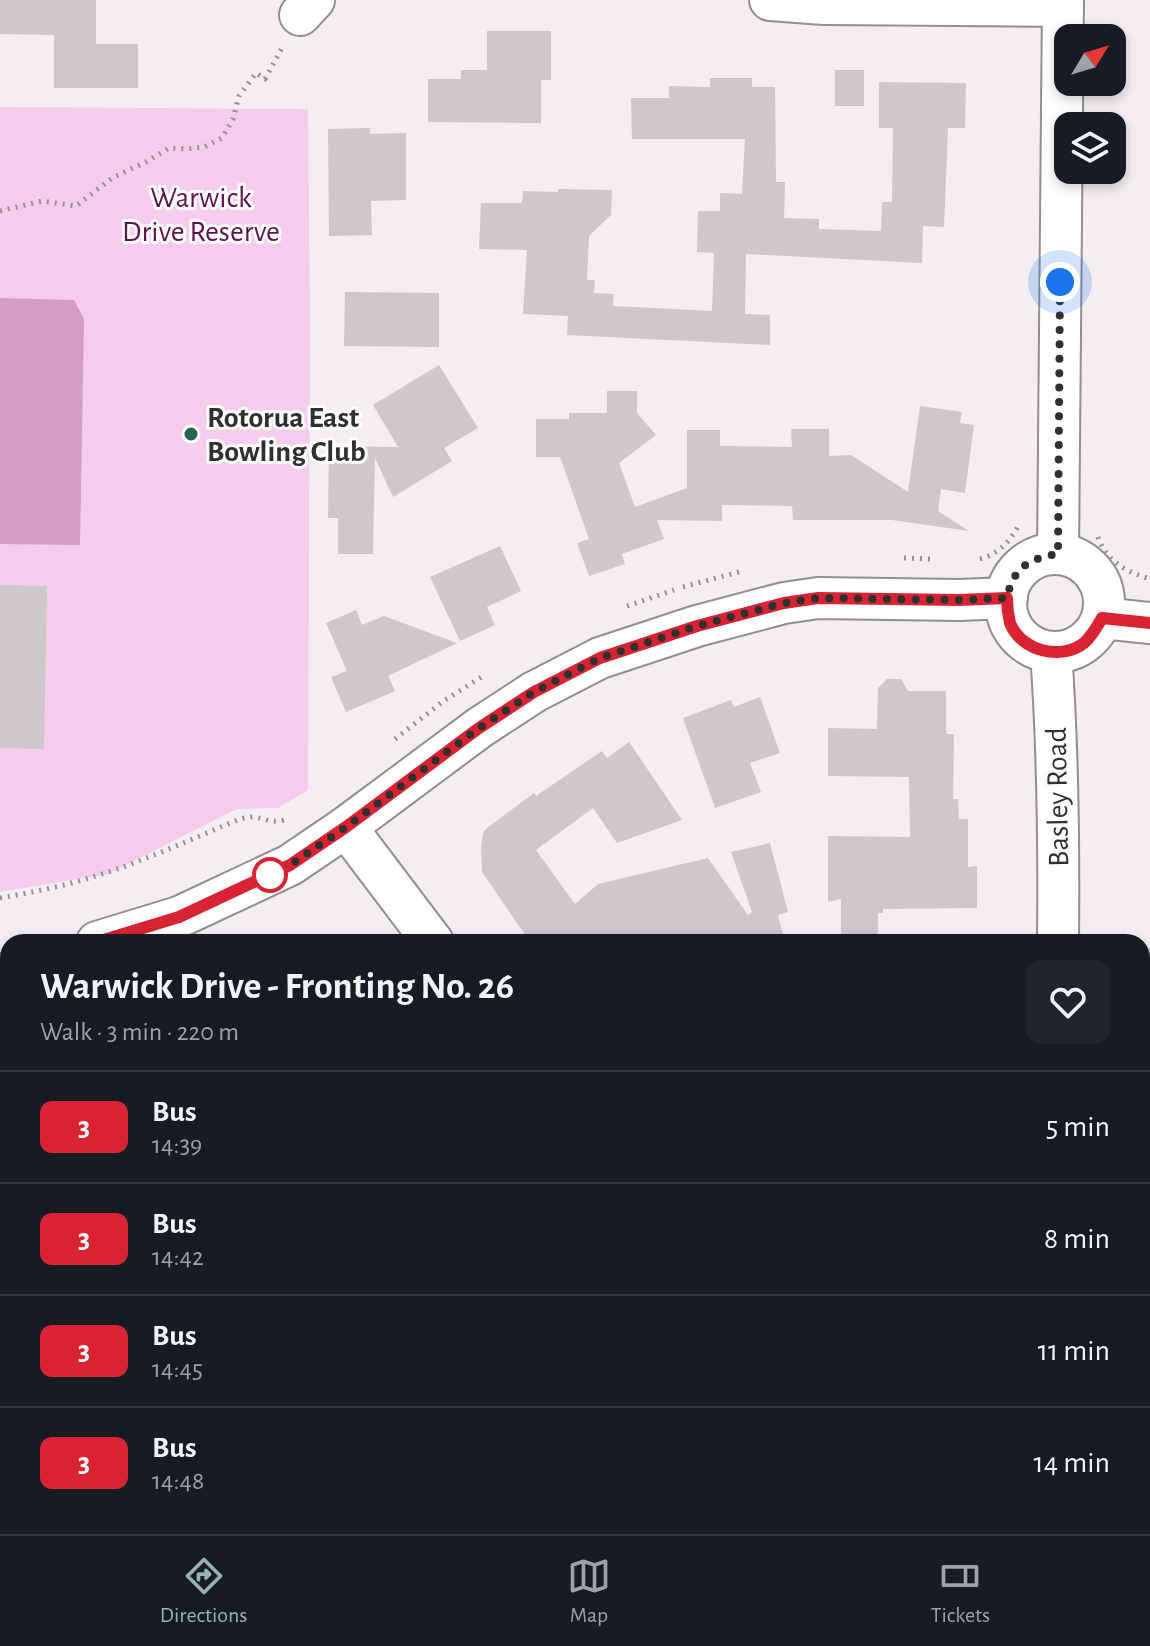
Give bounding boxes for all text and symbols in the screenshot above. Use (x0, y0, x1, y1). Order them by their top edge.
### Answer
north arrow (1054, 24, 1126, 96)
map controls (1054, 24, 1126, 184)
button: layers (1054, 112, 1126, 184)
park label: Warwick Drive Reserve (122, 183, 280, 247)
your location (1040, 262, 1080, 302)
place label: Rotorua East Bowling Club (207, 403, 366, 467)
marker: Rotorua East Bowling Club (182, 425, 200, 443)
street label: Basley Road (1042, 727, 1074, 867)
unlabelled marker (253, 858, 287, 892)
button: heart (1026, 960, 1110, 1044)
text: Warwick Drive - Fronting No. 26 (40, 968, 514, 1006)
text: Walk · 3 min · 220 m (40, 1019, 239, 1045)
text: Bus (152, 1097, 197, 1127)
text: 5 min (1046, 1112, 1110, 1142)
text: 3 (78, 1113, 90, 1141)
text: 14:39 (152, 1132, 202, 1158)
text: Bus (152, 1209, 197, 1239)
text: 8 min (1044, 1224, 1110, 1254)
text: 3 (78, 1225, 90, 1253)
text: 14:42 (152, 1244, 204, 1270)
text: Bus (152, 1321, 197, 1351)
text: 11 min (1038, 1336, 1110, 1366)
text: 3 (78, 1337, 90, 1365)
text: 14:45 (152, 1356, 203, 1382)
text: Bus (152, 1433, 197, 1463)
text: 14 min (1034, 1448, 1110, 1478)
text: 3 (78, 1449, 90, 1477)
text: 14:48 (152, 1468, 204, 1494)
tab: Directions (160, 1554, 247, 1628)
tab: Map (567, 1554, 611, 1628)
tab: Tickets (931, 1554, 990, 1628)

